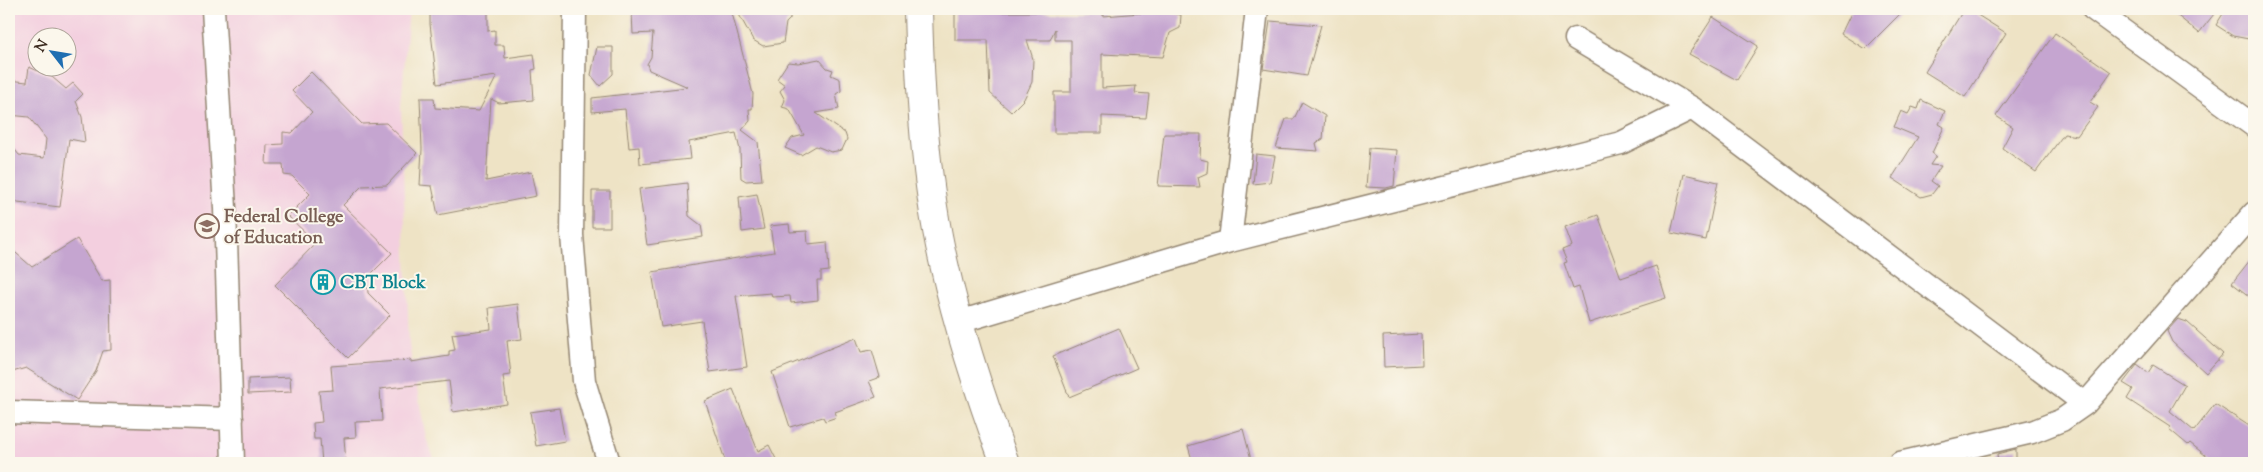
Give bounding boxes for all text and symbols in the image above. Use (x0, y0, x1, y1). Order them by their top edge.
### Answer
north arrow (28, 28, 78, 78)
text: N (31, 36, 54, 56)
place label: Federal College of Education (224, 205, 344, 252)
school or university icon: Federal College of Education (194, 213, 220, 239)
building icon: CBT Block (310, 269, 336, 295)
place label: CBT Block (340, 271, 426, 297)

